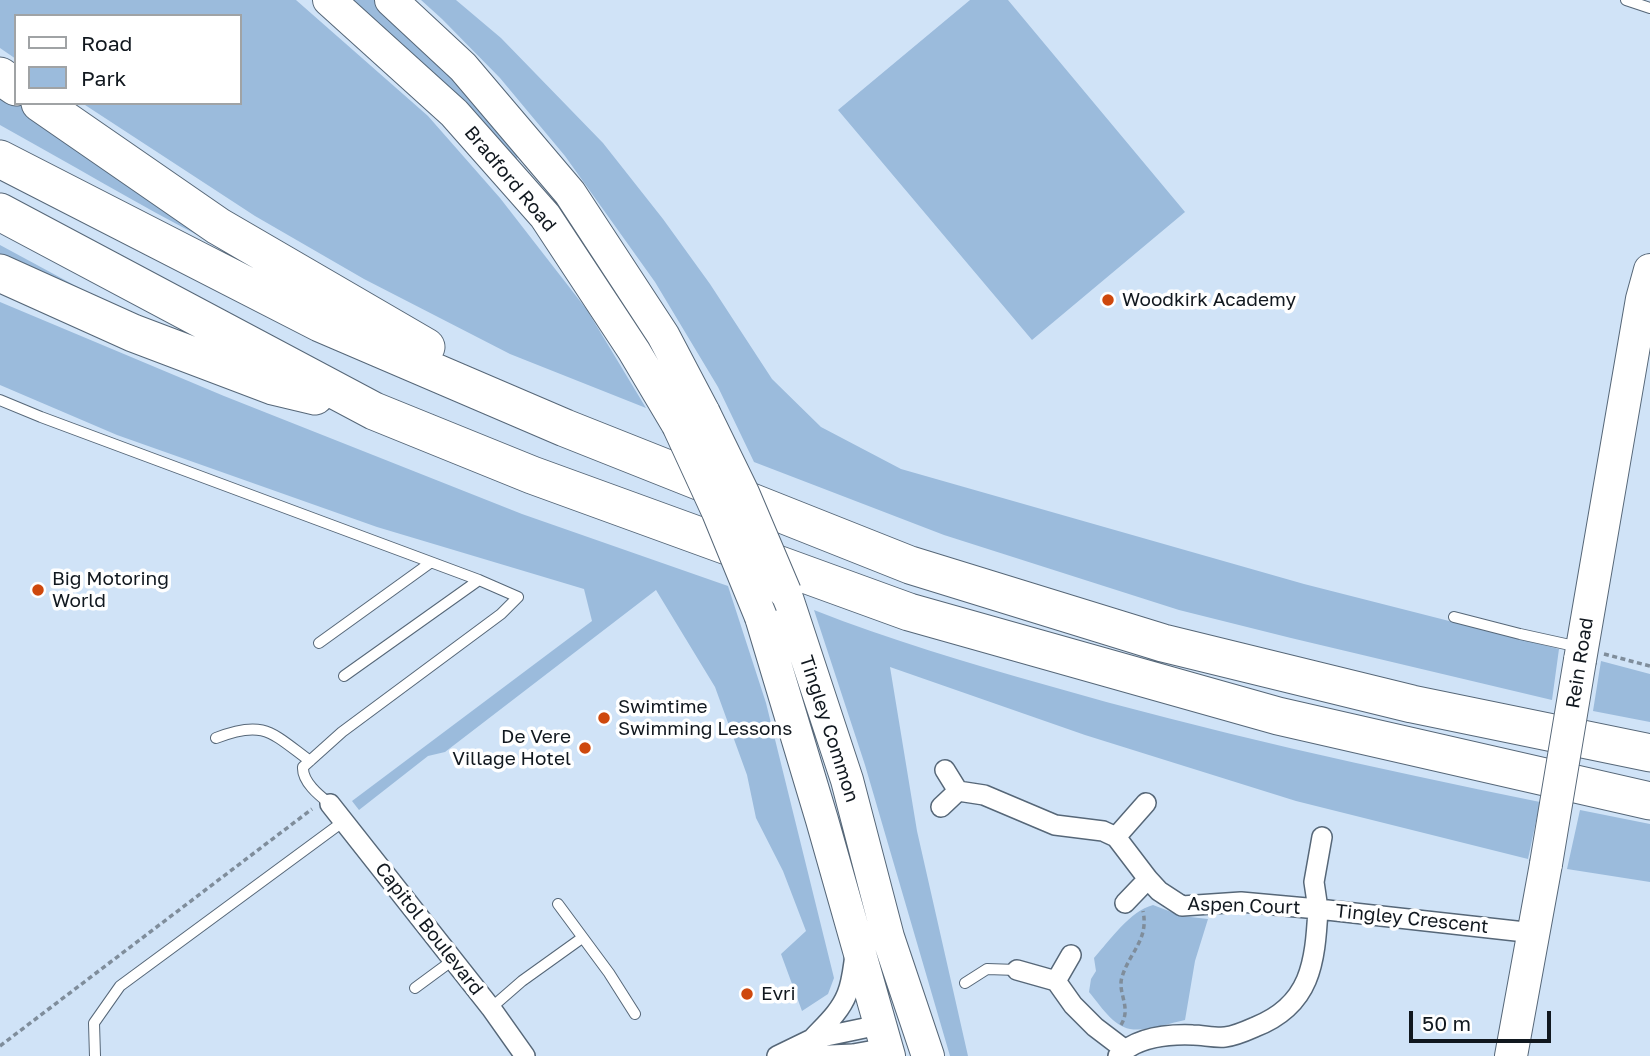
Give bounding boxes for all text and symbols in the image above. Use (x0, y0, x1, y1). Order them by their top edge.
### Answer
legend (14, 14, 242, 105)
text: Road (81, 30, 132, 56)
text: Park (81, 65, 126, 91)
street label: Bradford Road (459, 122, 561, 236)
place label: Woodkirk Academy (1122, 289, 1296, 311)
marker: Woodkirk Academy (1100, 292, 1116, 308)
place label: Big Motoring World (52, 568, 169, 612)
marker: Big Motoring World (30, 582, 46, 598)
street label: Rein Road (1562, 616, 1598, 710)
street label: Tingley Common (794, 653, 864, 805)
place label: Swimtime Swimming Lessons (618, 696, 792, 740)
marker: Swimtime Swimming Lessons (596, 710, 612, 726)
place label: De Vere Village Hotel (452, 726, 571, 770)
marker: De Vere Village Hotel (577, 740, 593, 756)
street label: Capitol Boulevard (370, 858, 488, 1000)
street label: Aspen Court (1187, 893, 1301, 919)
street label: Tingley Crescent (1334, 900, 1490, 938)
place label: Evri (761, 983, 796, 1005)
marker: Evri (739, 986, 755, 1002)
scale bar (1412, 996, 1554, 1040)
text: 50 m (1422, 1010, 1471, 1036)

